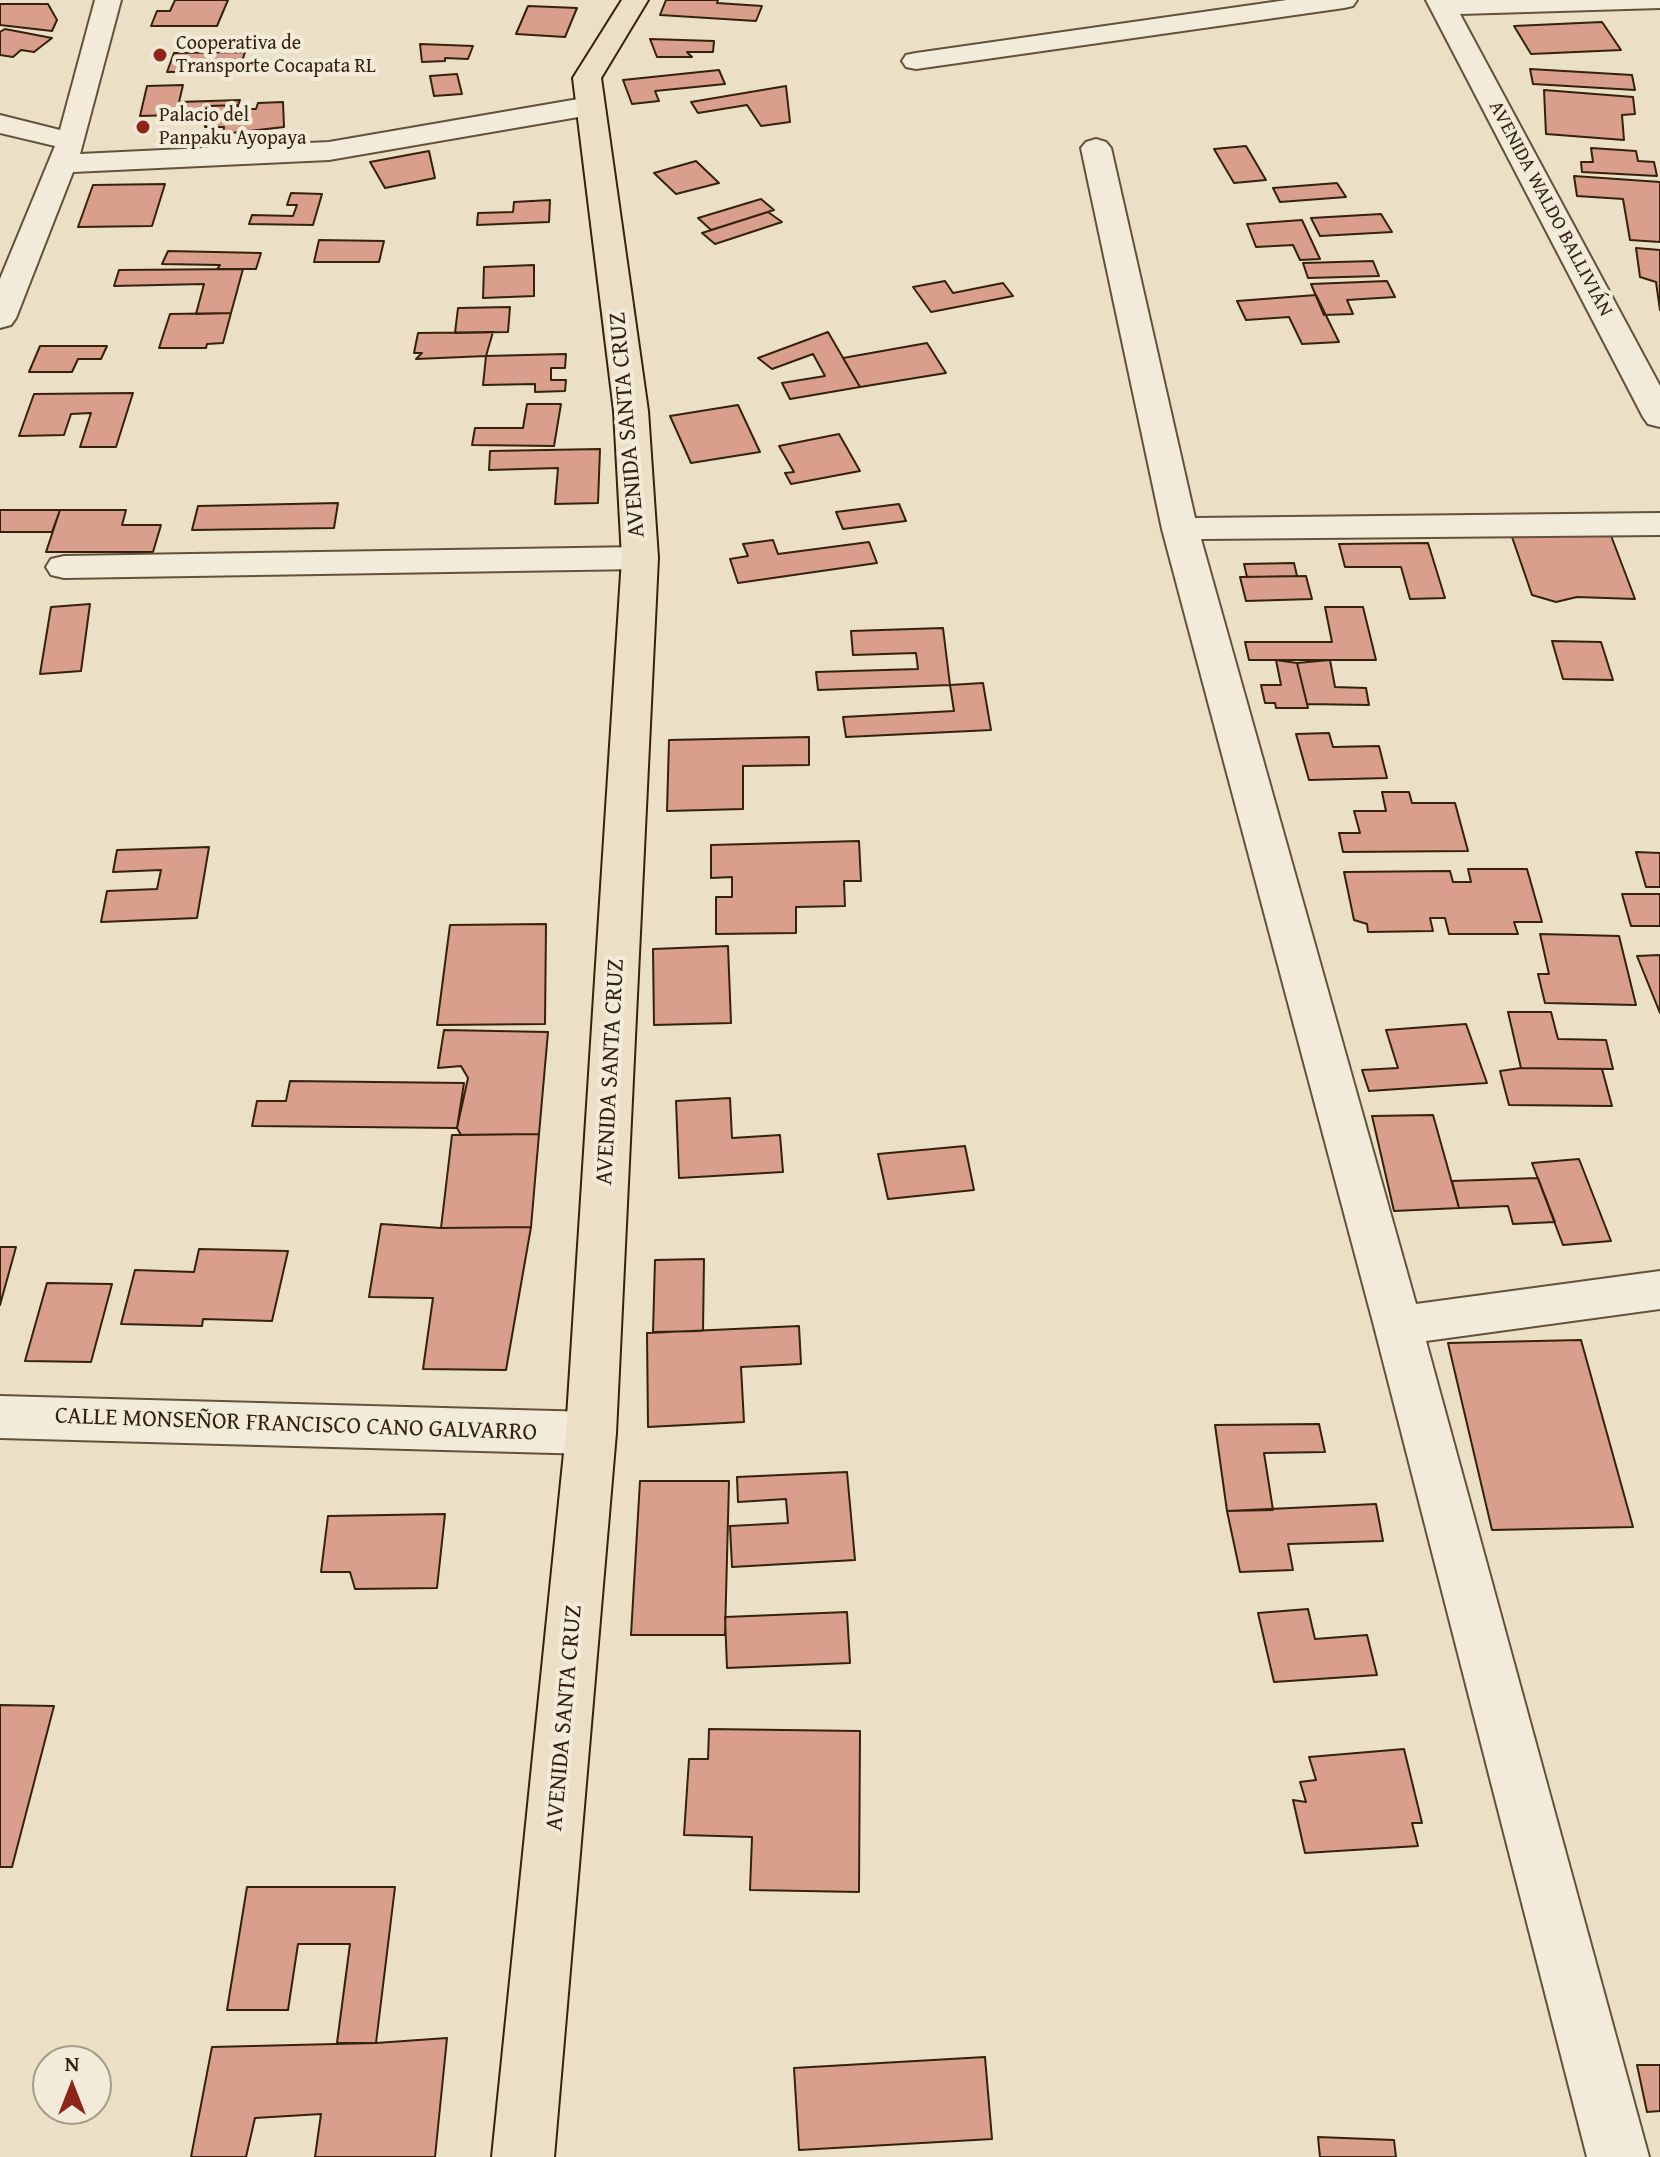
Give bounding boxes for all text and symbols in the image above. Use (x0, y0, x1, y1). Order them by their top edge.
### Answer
place label: Cooperativa de Transporte Cocapata RL (176, 32, 376, 79)
marker: Cooperativa de Transporte Cocapata RL (151, 46, 169, 64)
street label: AVENIDA WALDO BALLIVIÁN (1483, 97, 1617, 321)
place label: Palacio del Panpaku Ayopaya (159, 104, 306, 151)
marker: Palacio del Panpaku Ayopaya (134, 118, 152, 136)
street label: AVENIDA SANTA CRUZ (604, 311, 652, 539)
street label: AVENIDA SANTA CRUZ (591, 958, 631, 1186)
street label: CALLE MONSEÑOR FRANCISCO CANO GALVARRO (54, 1402, 538, 1448)
street label: AVENIDA SANTA CRUZ (541, 1604, 589, 1832)
north arrow (32, 2045, 112, 2125)
text: N (65, 2047, 79, 2079)

